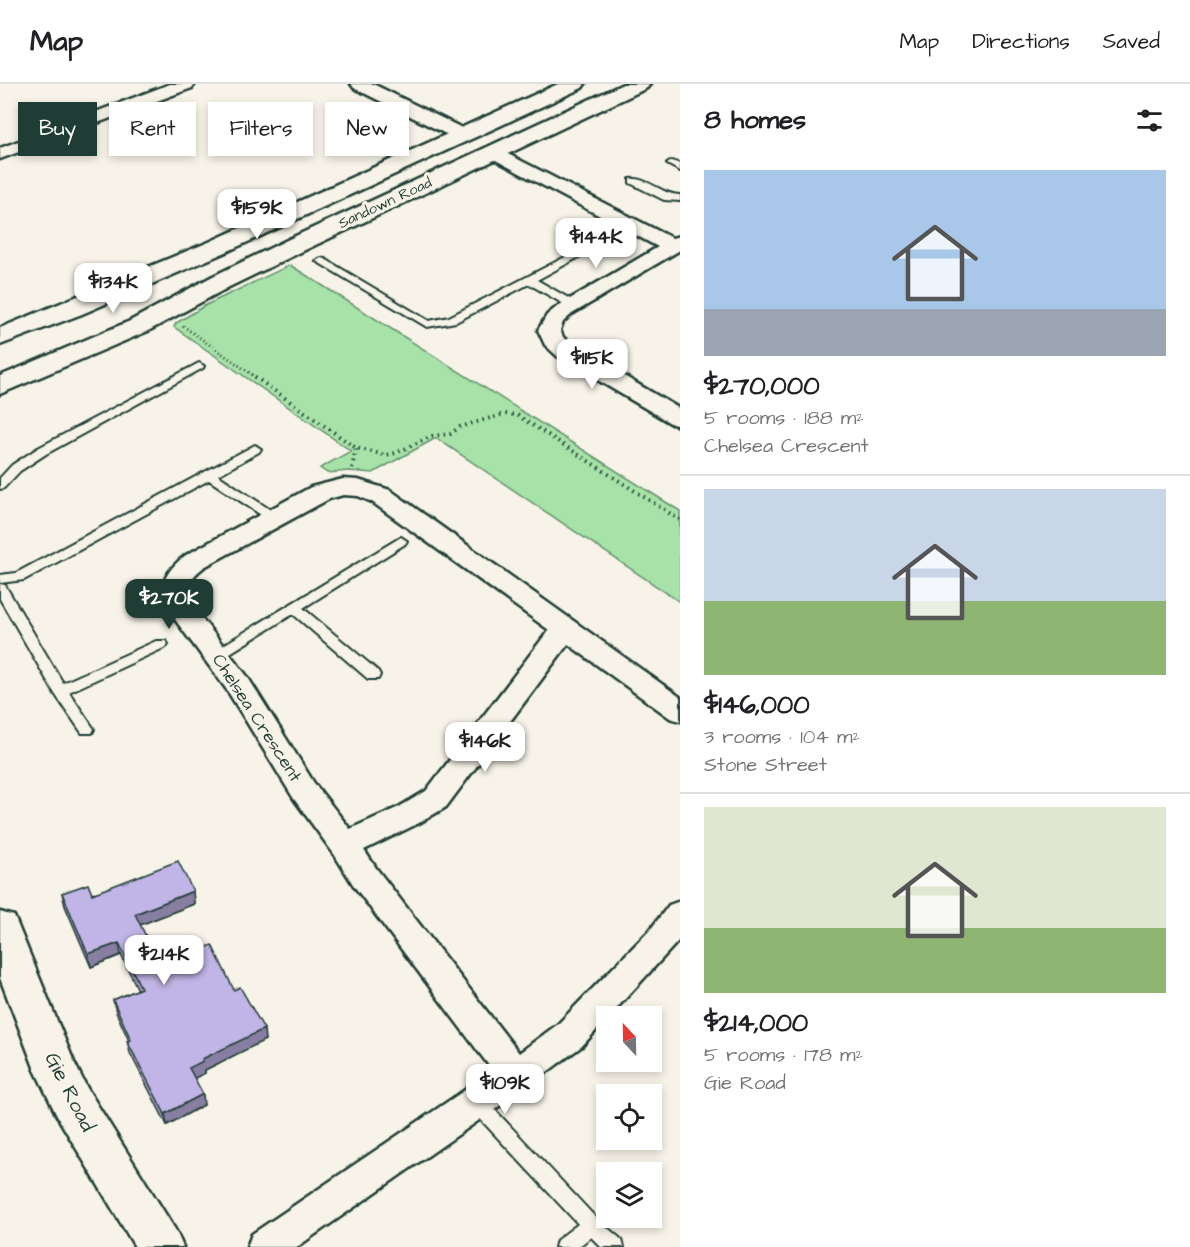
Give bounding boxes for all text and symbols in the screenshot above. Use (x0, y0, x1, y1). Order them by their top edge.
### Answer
text: Map (30, 22, 83, 61)
text: Map (899, 27, 939, 56)
text: Directions (972, 27, 1070, 56)
text: Saved (1103, 27, 1160, 56)
chip: Buy (18, 102, 97, 156)
chip: Rent (109, 102, 196, 156)
chip: Filters (208, 102, 313, 156)
chip: New (325, 102, 409, 156)
text: 8 homes (704, 102, 806, 138)
icon: filters (1133, 104, 1166, 137)
street label: Sandown Road (335, 172, 435, 234)
pin: $159K (215, 189, 299, 240)
text: $159K (231, 194, 283, 222)
icon: home (881, 209, 989, 317)
pin: $144K (554, 218, 638, 269)
text: $144K (569, 223, 623, 251)
pin: $134K (71, 263, 155, 314)
text: $134K (88, 268, 138, 296)
pin: $115K (550, 339, 634, 390)
text: $115K (571, 344, 613, 372)
text: $270,000 (704, 368, 820, 404)
text: 5 rooms · 188 m² (704, 404, 864, 432)
text: Chelsea Crescent (704, 432, 869, 460)
icon: home (881, 528, 989, 636)
pin: $270K (127, 579, 211, 630)
text: $270K (139, 584, 199, 612)
street label: Chelsea Crescent (206, 649, 308, 788)
text: $146,000 (704, 687, 810, 723)
pin: $146K (443, 722, 527, 773)
text: 3 rooms · 104 m² (704, 723, 860, 751)
text: $146K (459, 727, 511, 755)
text: Stone Street (704, 751, 827, 779)
icon: home (881, 846, 989, 954)
pin: $214K (122, 935, 206, 986)
text: $214K (139, 940, 189, 968)
text: $214,000 (704, 1005, 808, 1041)
north arrow (596, 1006, 662, 1072)
map controls (596, 1006, 662, 1228)
text: 5 rooms · 178 m² (704, 1041, 863, 1069)
street label: Gie Road (38, 1047, 102, 1137)
pin: $109K (463, 1064, 547, 1115)
text: $109K (480, 1069, 530, 1097)
text: Gie Road (704, 1069, 786, 1097)
button: locate (596, 1084, 662, 1150)
button: layers (596, 1162, 662, 1228)

